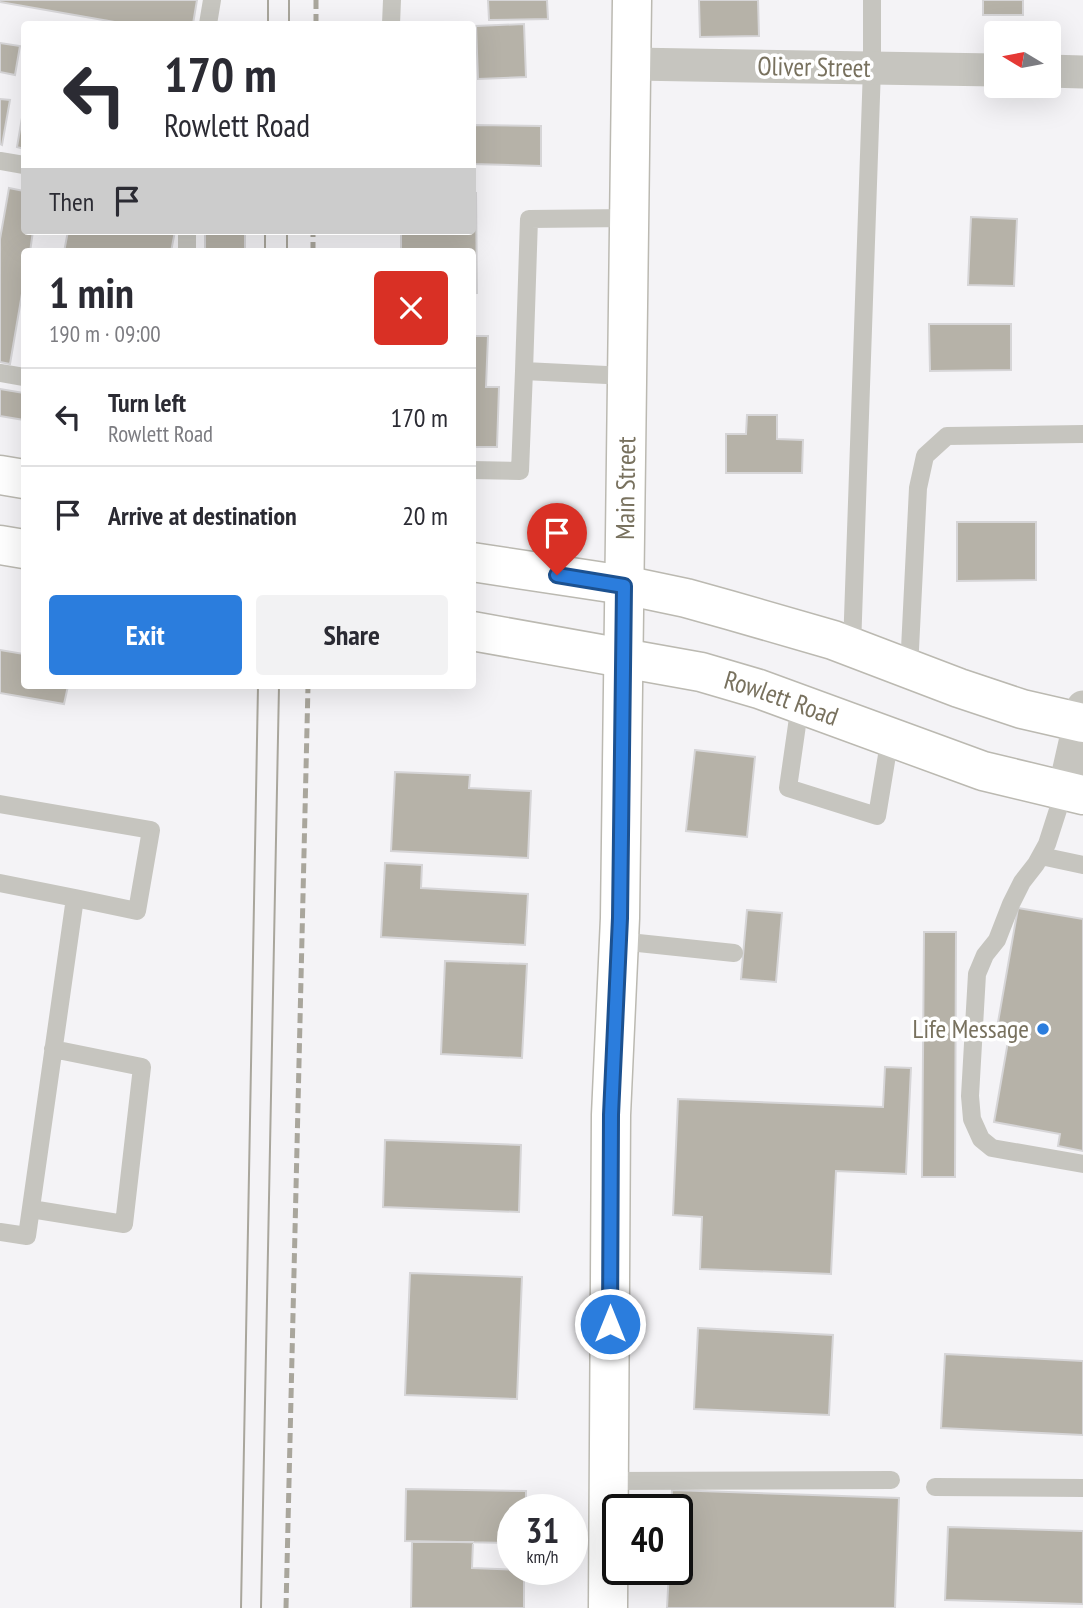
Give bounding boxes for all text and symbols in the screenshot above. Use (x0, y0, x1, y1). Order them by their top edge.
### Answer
north arrow (984, 21, 1060, 98)
map controls (984, 21, 1061, 98)
text: 170 m (164, 42, 277, 106)
icon: left (49, 49, 140, 140)
street label: Oliver Street (757, 49, 871, 84)
text: Rowlett Road (164, 104, 310, 146)
icon: arrive (108, 182, 146, 220)
text: Then (49, 185, 94, 218)
text: 1 min (49, 265, 134, 320)
button: close (374, 271, 448, 345)
text: 190 m · 09:00 (49, 319, 161, 348)
text: Turn left (108, 386, 186, 419)
icon: left (49, 398, 87, 436)
text: 170 m (390, 401, 448, 434)
text: Rowlett Road (108, 419, 213, 448)
street label: Main Street (608, 436, 642, 540)
icon: arrive (49, 496, 87, 534)
text: Arrive at destination (108, 499, 297, 532)
text: 20 m (402, 499, 448, 532)
pin (527, 503, 587, 575)
icon: arrive (538, 514, 576, 552)
button: Exit (49, 595, 242, 675)
button: Share (256, 595, 448, 675)
street label: Rowlett Road (720, 663, 843, 733)
place label: Life Message (913, 1012, 1029, 1045)
marker: Life Message (1035, 1021, 1051, 1037)
position arrow (573, 1287, 647, 1361)
speed limit sign: 40 (602, 1494, 693, 1585)
text: 31 (526, 1507, 559, 1553)
text: km/h (527, 1545, 558, 1568)

